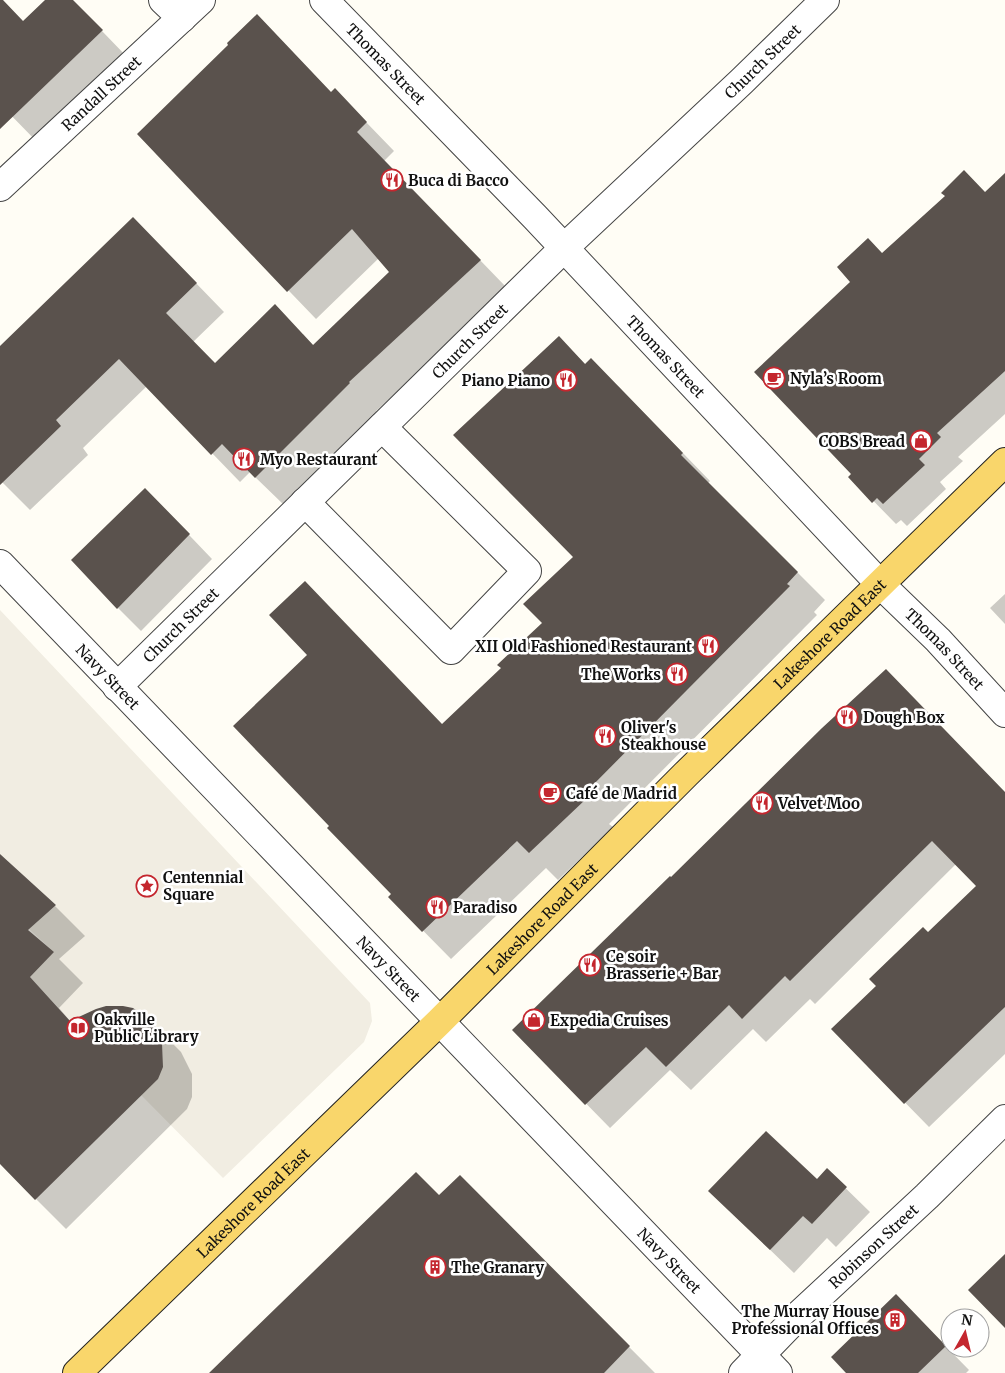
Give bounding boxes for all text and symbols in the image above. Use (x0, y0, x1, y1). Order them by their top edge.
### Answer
street label: Thomas Street (342, 19, 430, 109)
street label: Church Street (720, 20, 804, 102)
street label: Randall Street (57, 51, 145, 135)
restaurant icon: Buca di Bacco (380, 168, 404, 192)
place label: Buca di Bacco (408, 171, 509, 190)
street label: Church Street (428, 299, 511, 382)
street label: Thomas Street (623, 311, 709, 402)
cafe icon: Nyla’s Room (762, 366, 786, 390)
restaurant icon: Piano Piano (554, 368, 578, 392)
place label: Nyla’s Room (790, 369, 882, 388)
place label: Piano Piano (461, 371, 550, 390)
shop icon: COBS Bread (909, 429, 933, 453)
place label: COBS Bread (819, 432, 905, 451)
restaurant icon: Myo Restaurant (232, 447, 256, 471)
place label: Myo Restaurant (260, 450, 378, 469)
street label: Lakeshore Road East (769, 574, 890, 693)
street label: Church Street (139, 583, 223, 666)
street label: Thomas Street (901, 604, 988, 694)
restaurant icon: XII Old Fashioned Restaurant (696, 634, 720, 658)
place label: XII Old Fashioned Restaurant (475, 637, 692, 656)
street label: Navy Street (72, 640, 144, 713)
restaurant icon: The Works (665, 662, 689, 686)
place label: The Works (581, 665, 661, 684)
restaurant icon: Dough Box (835, 705, 859, 729)
place label: Dough Box (863, 708, 945, 727)
place label: Oliver's Steakhouse (621, 718, 706, 754)
restaurant icon: Oliver's Steakhouse (593, 724, 617, 748)
cafe icon: Café de Madrid (538, 781, 562, 805)
place label: Café de Madrid (566, 784, 677, 803)
restaurant icon: Velvet Moo (750, 791, 774, 815)
place label: Velvet Moo (777, 794, 860, 813)
street label: Lakeshore Road East (482, 859, 602, 978)
place label: Centennial Square (163, 868, 243, 904)
place icon: Centennial Square (135, 874, 159, 898)
restaurant icon: Paradiso (425, 895, 449, 919)
place label: Paradiso (453, 898, 517, 917)
street label: Navy Street (353, 932, 425, 1005)
place label: Ce soir Brasserie + Bar (606, 947, 719, 983)
restaurant icon: Ce soir Brasserie + Bar (578, 953, 602, 977)
shop icon: Expedia Cruises (522, 1008, 546, 1032)
place label: Oakville Public Library (94, 1010, 199, 1046)
place label: Expedia Cruises (550, 1011, 669, 1030)
library icon: Oakville Public Library (66, 1016, 90, 1040)
street label: Lakeshore Road East (193, 1143, 313, 1261)
street label: Robinson Street (824, 1200, 922, 1292)
street label: Navy Street (634, 1224, 706, 1297)
building icon: The Granary (423, 1255, 447, 1279)
place label: The Granary (451, 1258, 544, 1277)
place label: The Murray House Professional Offices (731, 1302, 879, 1338)
building icon: The Murray House Professional Offices (883, 1308, 907, 1332)
north arrow (940, 1308, 990, 1358)
text: N (960, 1310, 974, 1330)

